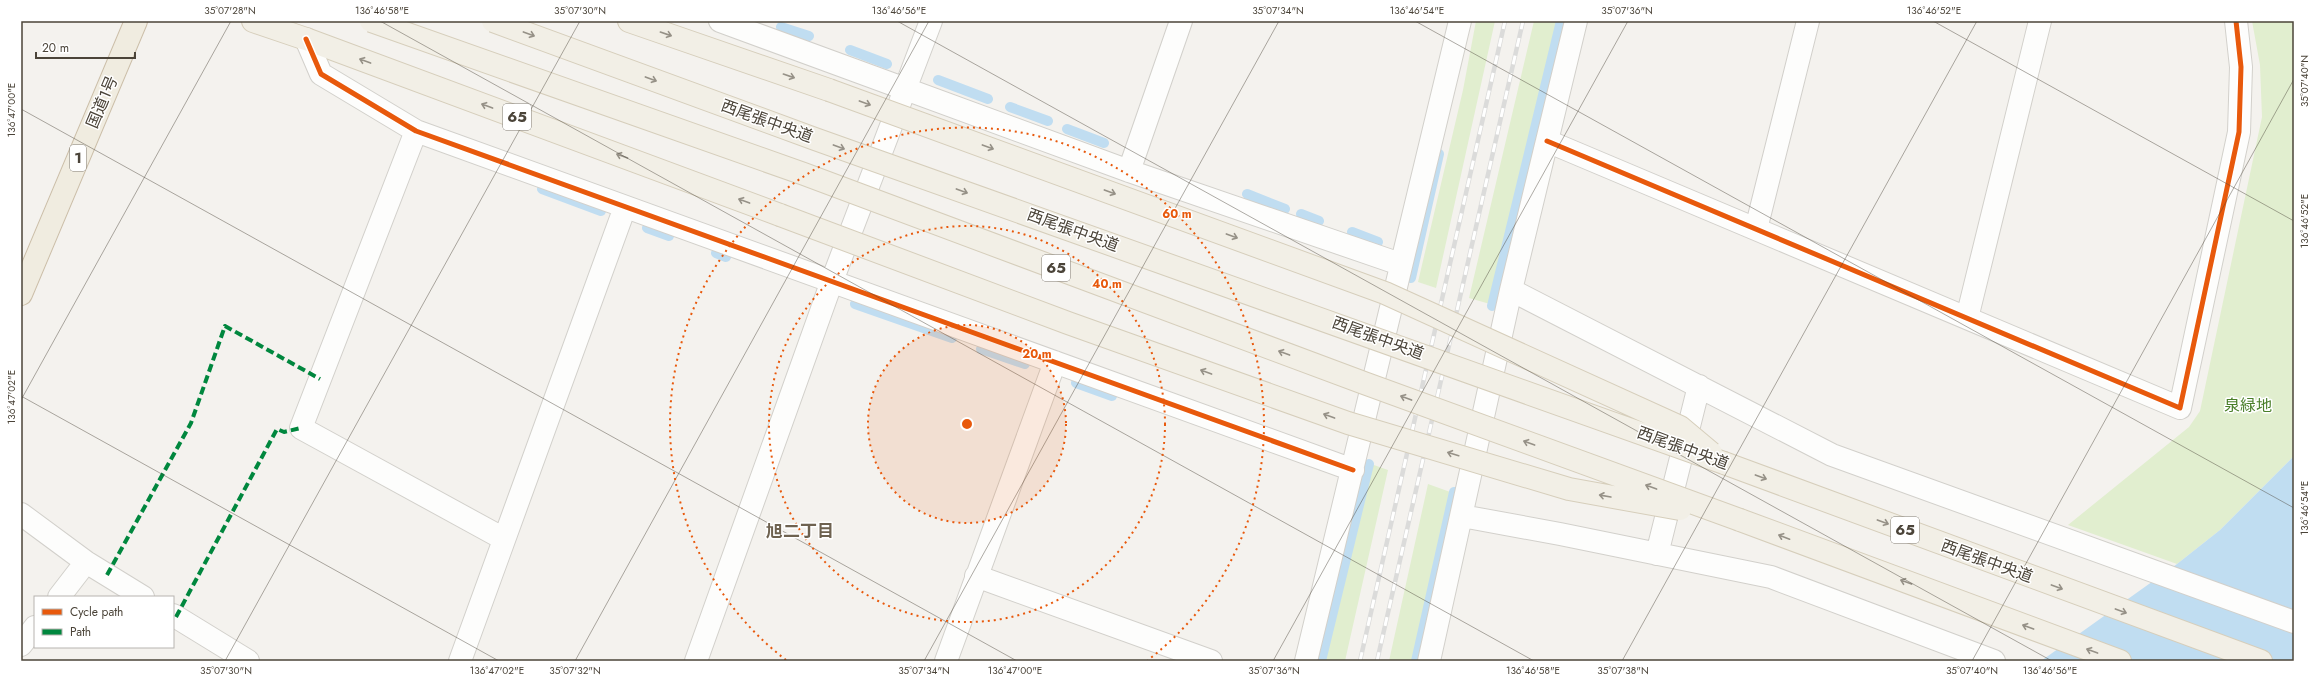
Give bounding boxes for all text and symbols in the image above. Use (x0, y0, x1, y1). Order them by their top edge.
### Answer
text: 35°07'28"N (204, 3, 256, 18)
text: 136°46'58"E (355, 3, 409, 18)
text: 35°07'30"N (554, 3, 606, 18)
text: 136°46'56"E (872, 3, 926, 18)
text: 35°07'34"N (1252, 3, 1304, 18)
text: 136°46'54"E (1390, 3, 1444, 18)
text: 35°07'36"N (1601, 3, 1653, 18)
text: 136°46'52"E (1907, 3, 1961, 18)
one-way arrow (659, 30, 671, 38)
one-way arrow (523, 31, 535, 39)
scale bar (36, 34, 135, 60)
text: 20 m (42, 39, 69, 57)
text: 35°07'40"N (2297, 55, 2312, 107)
one-way arrow (359, 56, 371, 64)
street label: 国道1号 (81, 72, 123, 132)
one-way arrow (782, 73, 795, 80)
one-way arrow (645, 75, 657, 83)
text: 136°47'00"E (4, 83, 19, 137)
street label: 西尾張中央道 (718, 94, 816, 148)
one-way arrow (859, 100, 872, 107)
one-way arrow (481, 101, 493, 109)
road number: 65 (503, 104, 531, 130)
one-way arrow (833, 144, 846, 151)
one-way arrow (981, 144, 993, 152)
road number: 1 (70, 145, 86, 171)
one-way arrow (616, 151, 628, 159)
one-way arrow (956, 187, 968, 195)
one-way arrow (1103, 188, 1115, 196)
text: 136°46'52"E (2297, 194, 2312, 248)
one-way arrow (738, 197, 750, 205)
street label: 西尾張中央道 (1024, 203, 1122, 257)
text: 60 m (1162, 205, 1192, 223)
one-way arrow (1225, 233, 1238, 240)
road number: 65 (1042, 255, 1070, 281)
text: 40 m (1092, 275, 1122, 293)
street label: 西尾張中央道 (1329, 311, 1427, 365)
text: 20 m (1022, 345, 1052, 363)
one-way arrow (1279, 349, 1291, 357)
one-way arrow (1201, 368, 1213, 376)
text: 136°47'02"E (4, 370, 19, 424)
one-way arrow (1401, 394, 1413, 402)
park label: 泉緑地 (2224, 394, 2272, 417)
one-way arrow (1322, 412, 1335, 419)
centre of rings (960, 417, 974, 431)
street label: 西尾張中央道 (1634, 421, 1732, 475)
one-way arrow (1522, 439, 1535, 446)
one-way arrow (1446, 450, 1459, 457)
one-way arrow (1754, 473, 1766, 481)
text: 136°46'54"E (2297, 481, 2312, 535)
one-way arrow (1645, 483, 1657, 491)
one-way arrow (1599, 491, 1612, 499)
road number: 65 (1891, 517, 1919, 543)
district label: 旭二丁目 (766, 519, 834, 543)
one-way arrow (1876, 519, 1888, 527)
one-way arrow (1779, 532, 1791, 540)
street label: 西尾張中央道 (1938, 534, 2036, 588)
one-way arrow (1900, 578, 1912, 586)
one-way arrow (2050, 584, 2062, 592)
legend (34, 596, 174, 648)
text: Cycle path (70, 603, 123, 621)
one-way arrow (2115, 607, 2127, 615)
text: Path (70, 623, 91, 641)
one-way arrow (2022, 623, 2034, 631)
one-way arrow (2086, 647, 2099, 654)
text: 35°07'30"N (200, 663, 252, 678)
text: 136°47'02"E (470, 663, 524, 678)
text: 35°07'32"N (549, 663, 601, 678)
text: 35°07'34"N (898, 663, 950, 678)
text: 136°47'00"E (988, 663, 1042, 678)
text: 35°07'36"N (1248, 663, 1300, 678)
text: 136°46'58"E (1506, 663, 1560, 678)
text: 35°07'38"N (1597, 663, 1649, 678)
text: 35°07'40"N (1946, 663, 1998, 678)
text: 136°46'56"E (2023, 663, 2077, 678)

